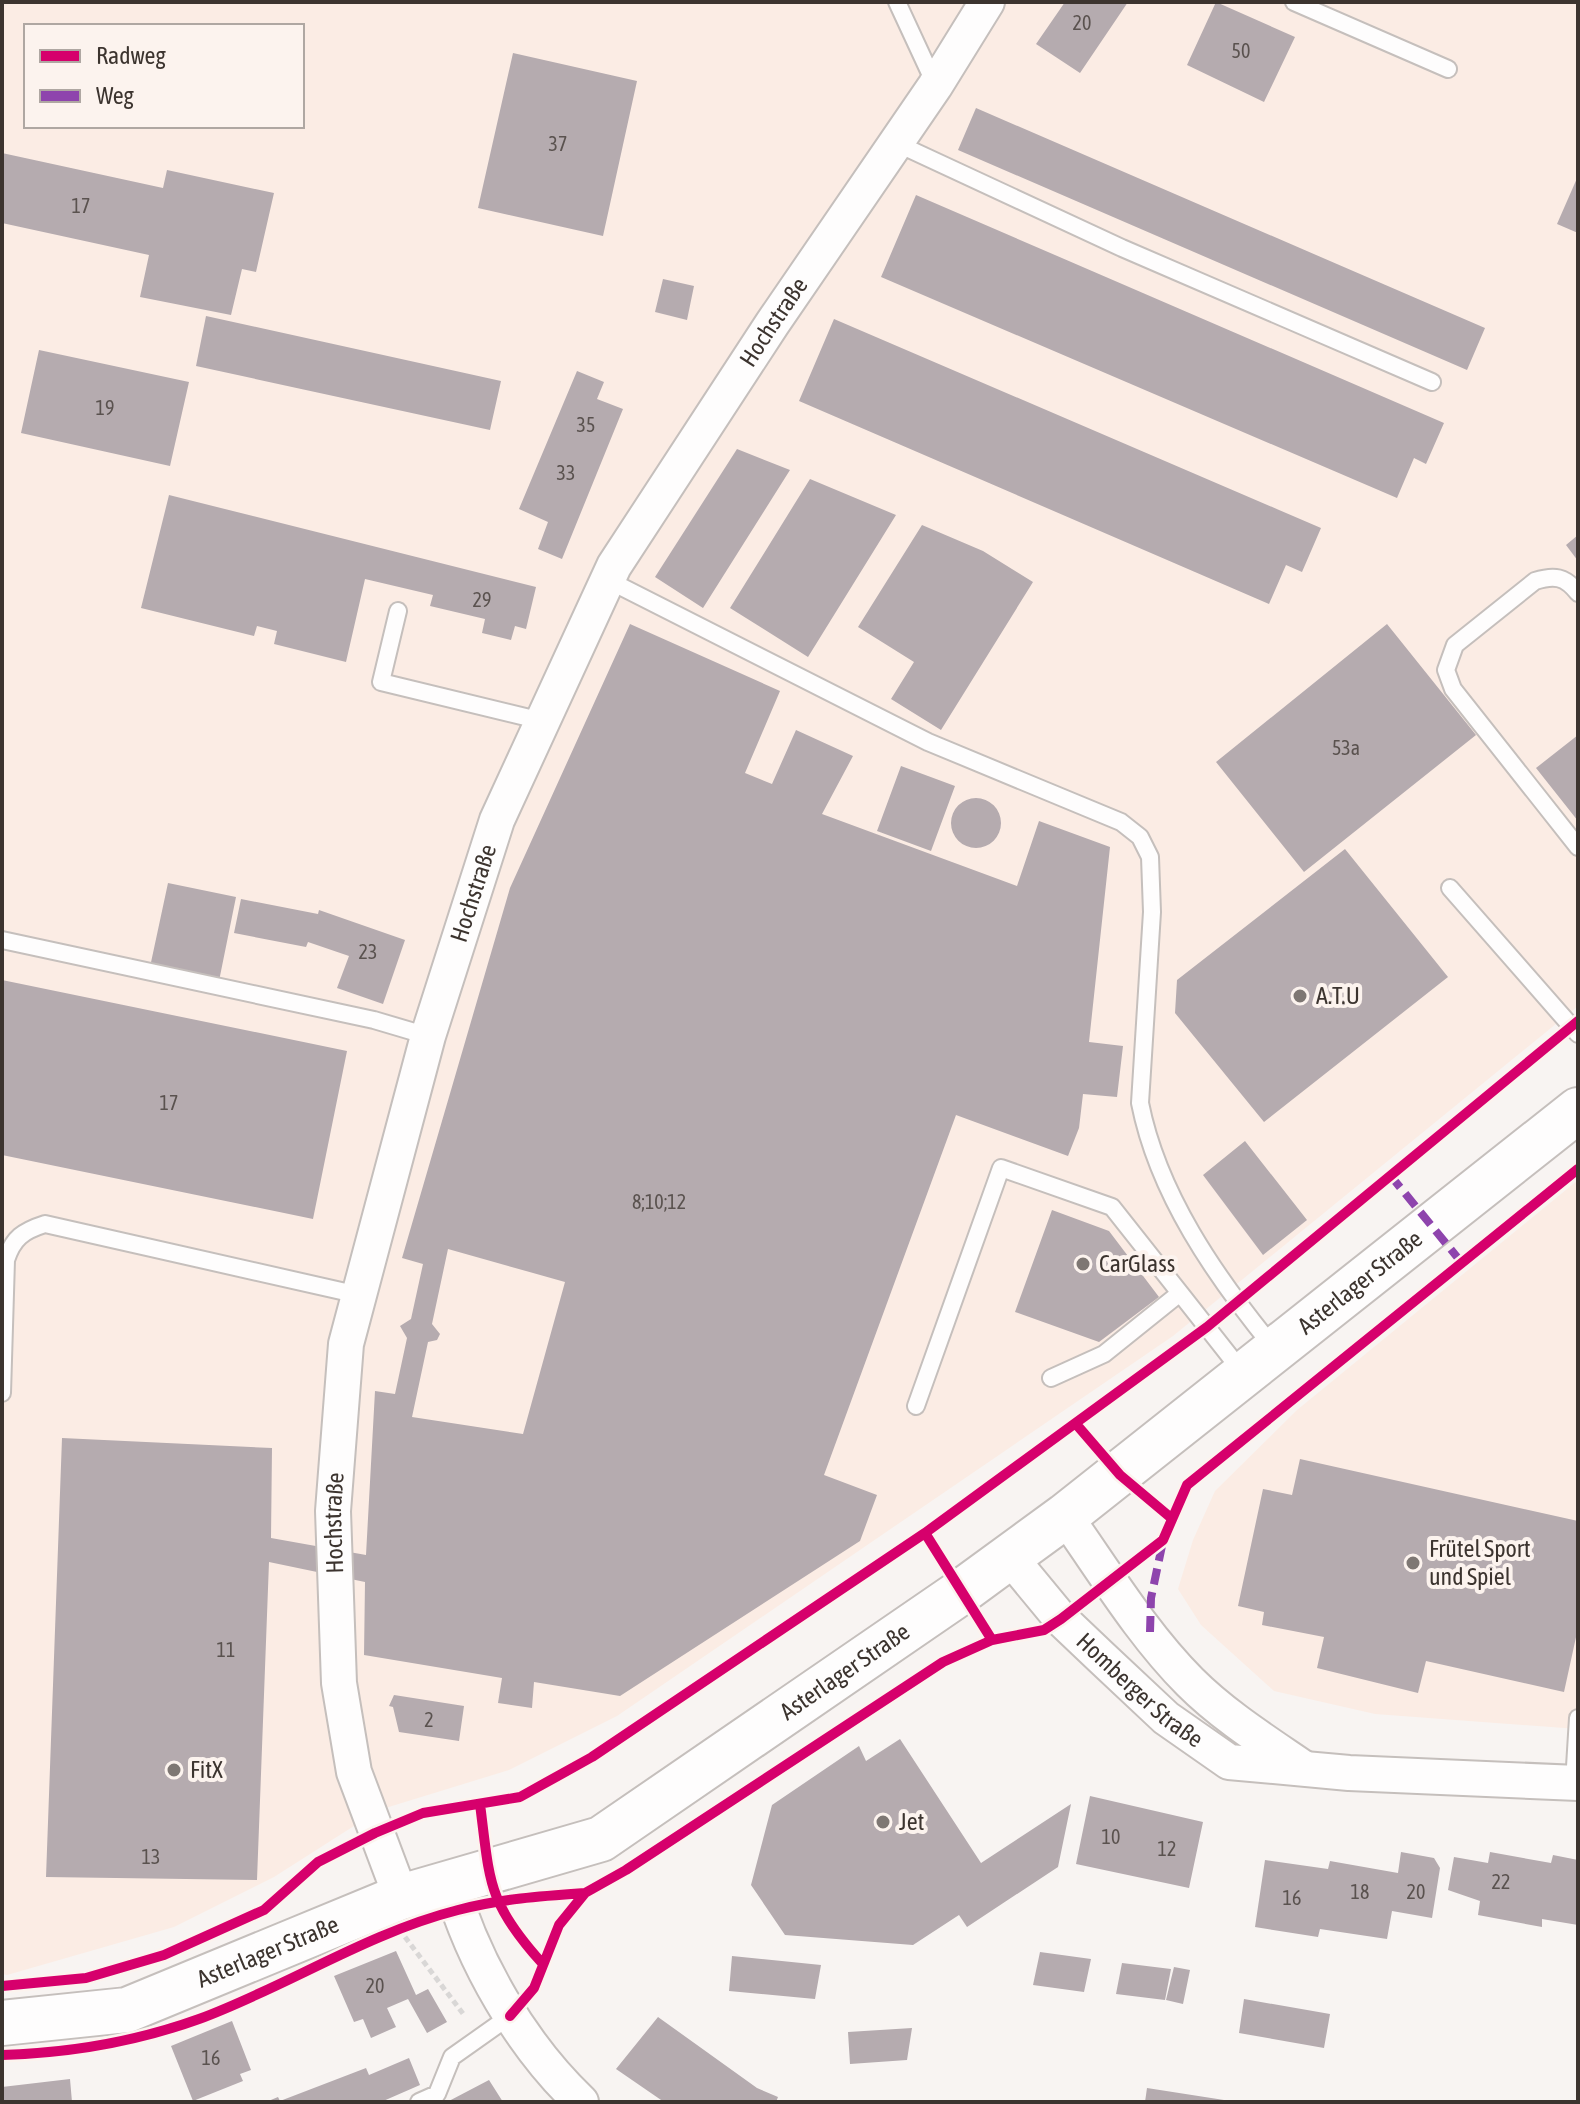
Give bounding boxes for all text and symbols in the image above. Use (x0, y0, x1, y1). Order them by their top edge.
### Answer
house number: 20 (1073, 11, 1091, 34)
legend (24, 24, 304, 128)
house number: 50 (1232, 39, 1250, 62)
text: Radweg (96, 42, 167, 69)
text: Weg (96, 82, 135, 109)
house number: 37 (549, 132, 567, 155)
house number: 17 (72, 194, 90, 217)
street label: Hochstraße (734, 272, 813, 371)
house number: 19 (96, 396, 114, 419)
house number: 35 (577, 413, 595, 436)
house number: 33 (557, 461, 575, 484)
house number: 29 (473, 588, 491, 611)
house number: 53a (1332, 736, 1360, 759)
street label: Hochstraße (445, 841, 501, 945)
house number: 23 (359, 940, 377, 963)
place label: A.T.U (1316, 982, 1360, 1009)
marker: A.T.U (1291, 987, 1309, 1005)
house number: 17 (160, 1091, 178, 1114)
house number: 8;10;12 (632, 1190, 686, 1213)
street label: Asterlager Straße (1292, 1225, 1427, 1339)
place label: CarGlass (1099, 1250, 1175, 1277)
marker: CarGlass (1074, 1255, 1092, 1273)
street label: Hochstraße (319, 1471, 349, 1574)
place label: Frütel Sport und Spiel (1429, 1535, 1531, 1590)
marker: Frütel Sport und Spiel (1404, 1554, 1422, 1572)
street label: Asterlager Straße (775, 1618, 914, 1725)
street label: Homberger Straße (1071, 1627, 1208, 1753)
house number: 11 (217, 1638, 235, 1661)
house number: 2 (424, 1708, 434, 1731)
place label: FitX (190, 1756, 223, 1783)
marker: FitX (165, 1761, 183, 1779)
place label: Jet (899, 1808, 925, 1835)
marker: Jet (874, 1813, 892, 1831)
house number: 10 (1102, 1825, 1120, 1848)
house number: 12 (1158, 1837, 1176, 1860)
house number: 13 (142, 1845, 160, 1868)
house number: 22 (1492, 1870, 1510, 1893)
house number: 18 (1351, 1880, 1369, 1903)
house number: 20 (1407, 1880, 1425, 1903)
house number: 16 (1283, 1886, 1301, 1909)
street label: Asterlager Straße (193, 1910, 342, 1993)
house number: 20 (366, 1974, 384, 1997)
house number: 16 (202, 2046, 220, 2069)

